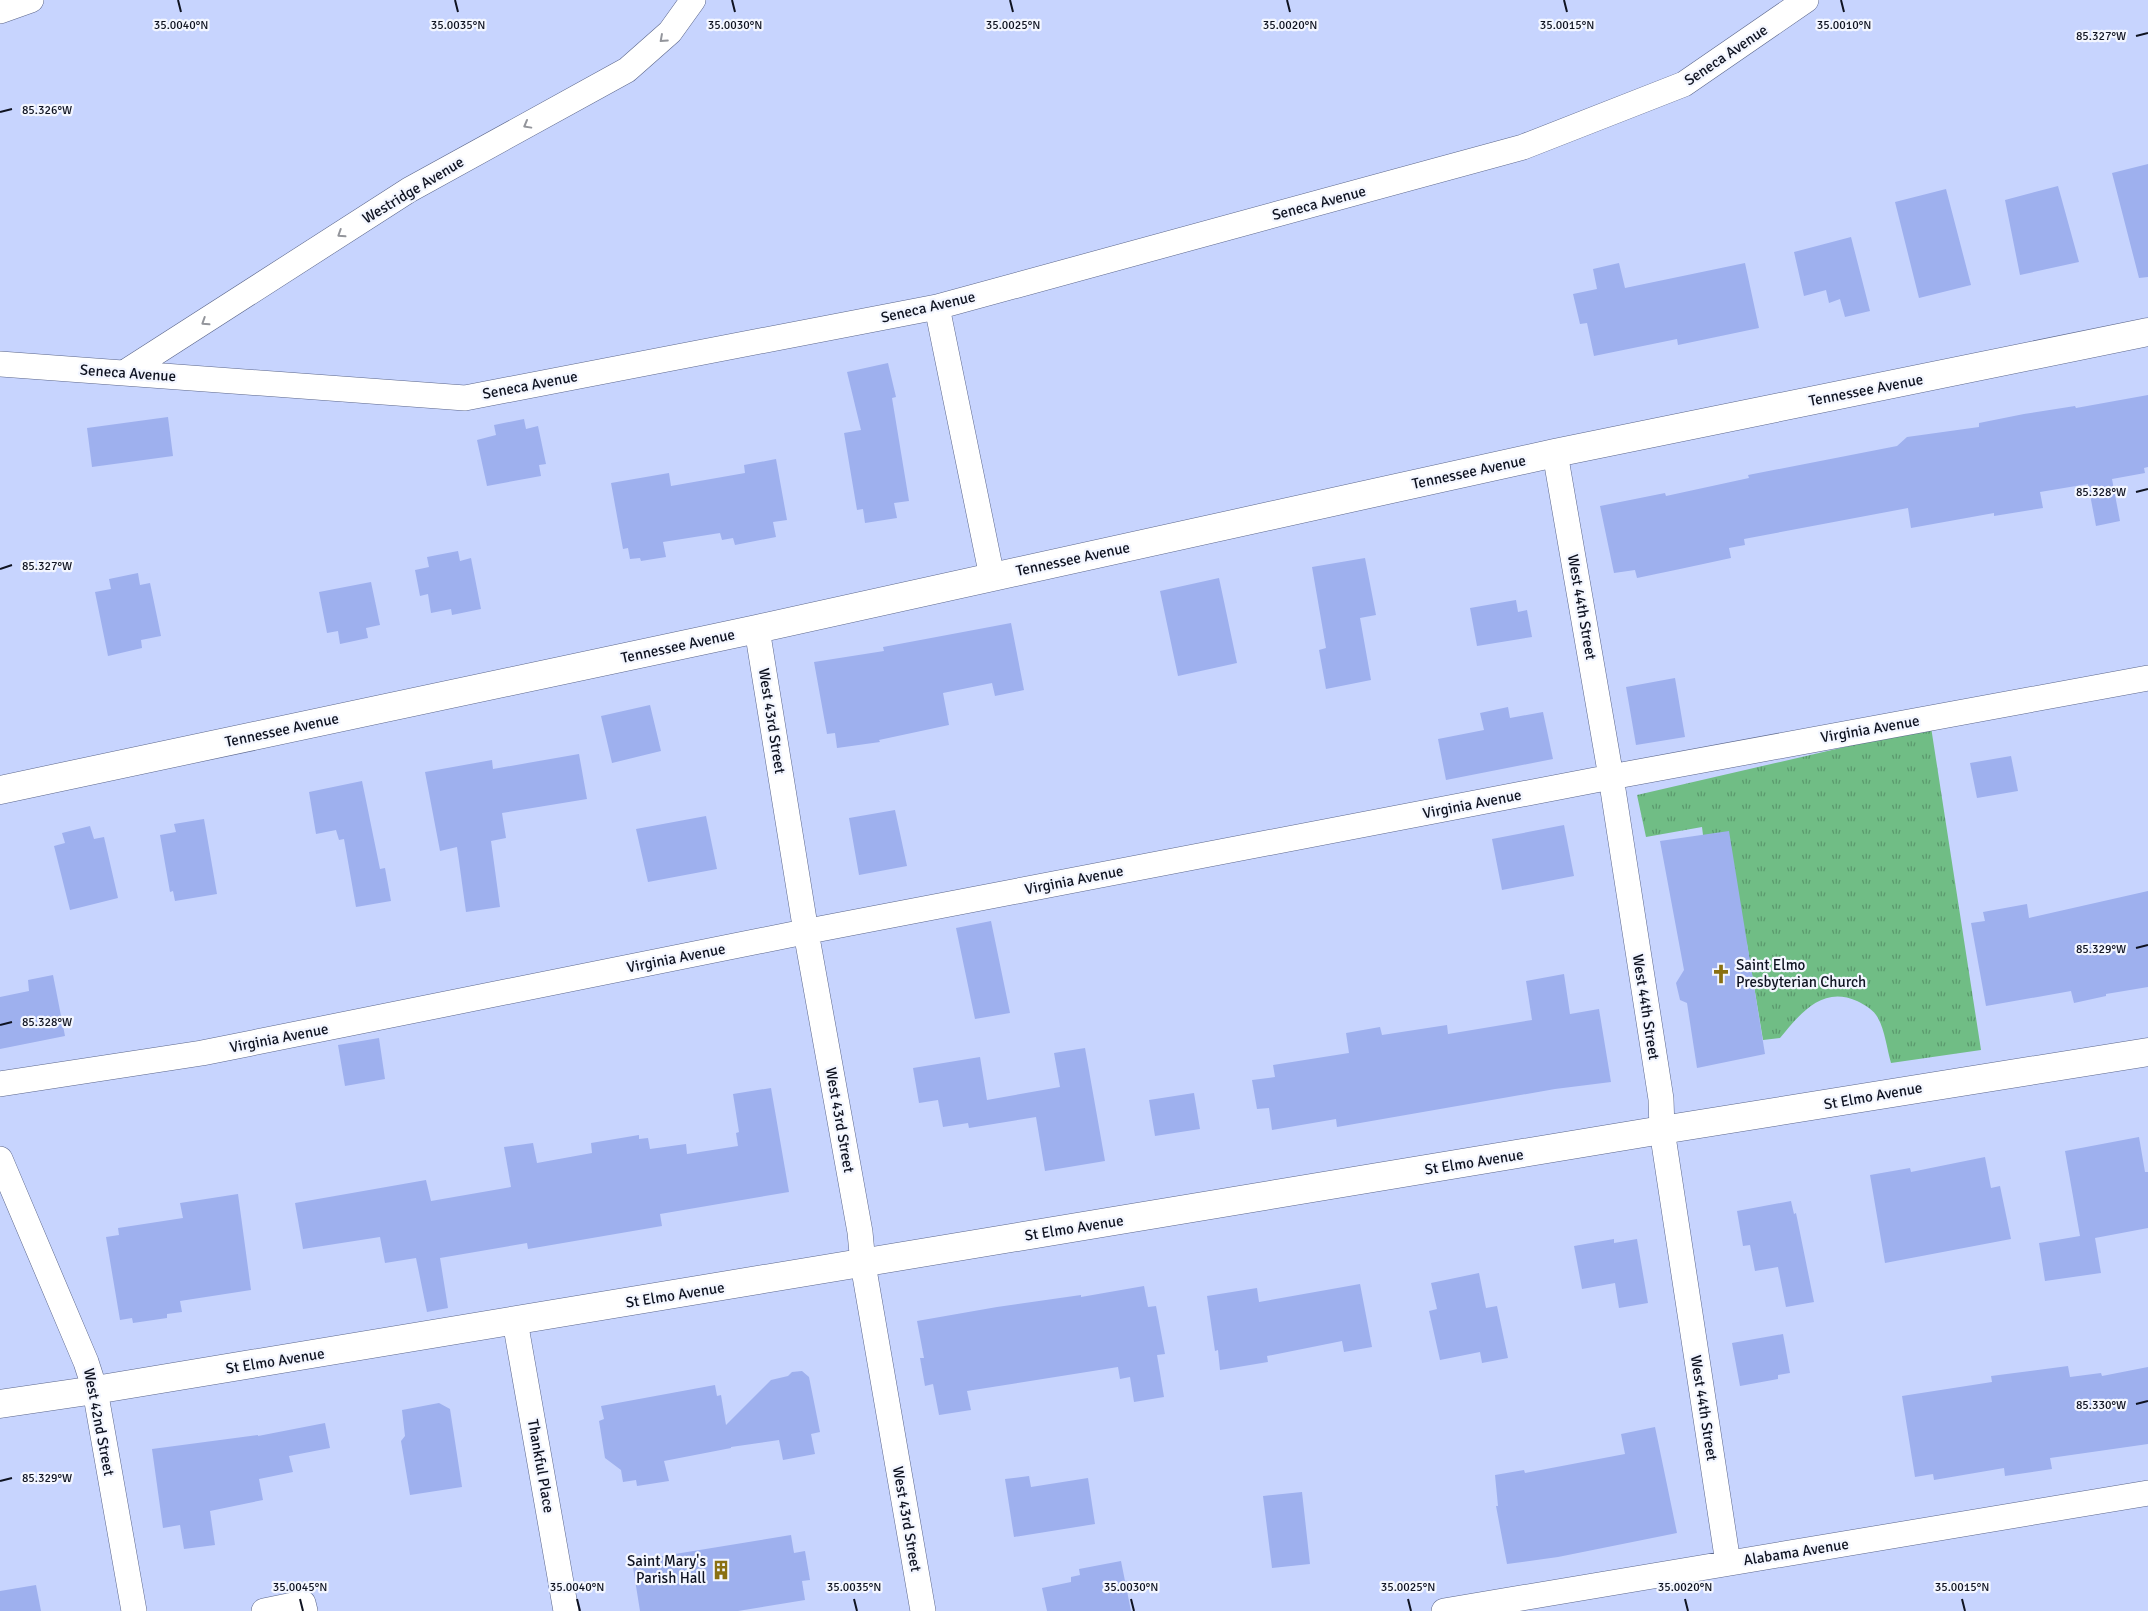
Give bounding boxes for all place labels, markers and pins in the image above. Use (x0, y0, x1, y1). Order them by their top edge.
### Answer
place label: Saint Elmo Presbyterian Church (1736, 956, 1866, 991)
church icon: Saint Elmo Presbyterian Church (1710, 963, 1732, 985)
place label: Saint Mary's Parish Hall (627, 1552, 706, 1587)
building icon: Saint Mary's Parish Hall (710, 1559, 732, 1581)

